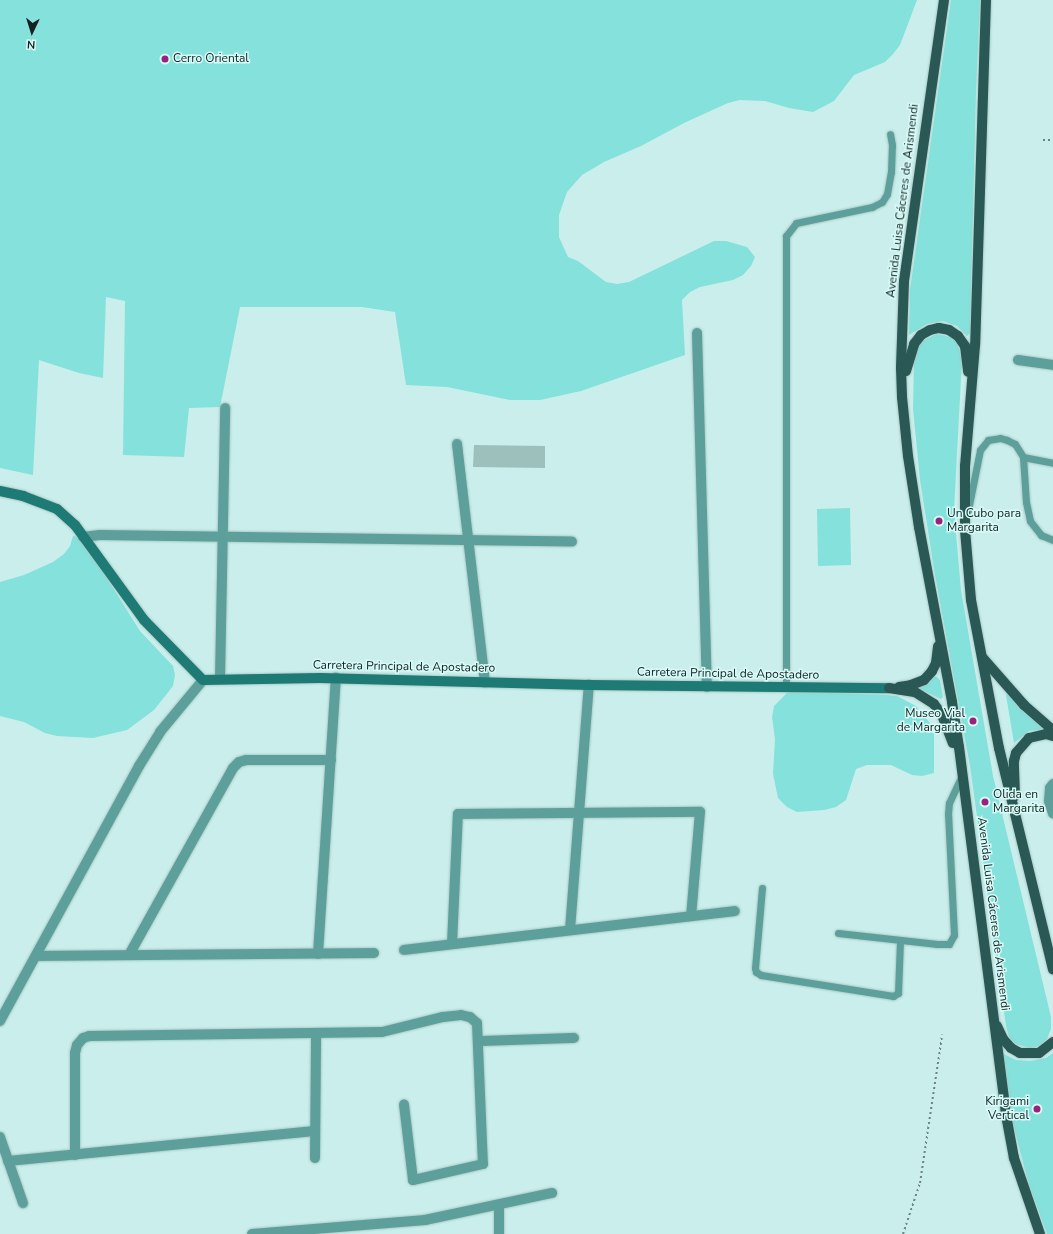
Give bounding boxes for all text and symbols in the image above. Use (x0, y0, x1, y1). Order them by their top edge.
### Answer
north arrow (12, 12, 52, 52)
text: N (27, 37, 36, 52)
place label: Cerro Oriental (173, 52, 249, 66)
marker: Cerro Oriental (160, 54, 170, 64)
street label: Avenida Luisa Cáceres de Arismendi (884, 103, 922, 299)
place label: Un Cubo para Margarita (947, 507, 1021, 535)
marker: Un Cubo para Margarita (934, 516, 944, 526)
street label: Carretera Principal de Apostadero (313, 658, 495, 676)
street label: Carretera Principal de Apostadero (637, 665, 819, 683)
place label: Museo Vial de Margarita (897, 707, 965, 735)
marker: Museo Vial de Margarita (968, 716, 978, 726)
place label: Olida en Margarita (993, 788, 1045, 816)
marker: Olida en Margarita (980, 797, 990, 807)
street label: Avenida Luisa Cáceres de Arismendi (974, 816, 1012, 1012)
place label: Kirigami Vertical (985, 1095, 1029, 1123)
marker: Kirigami Vertical (1032, 1104, 1042, 1114)

